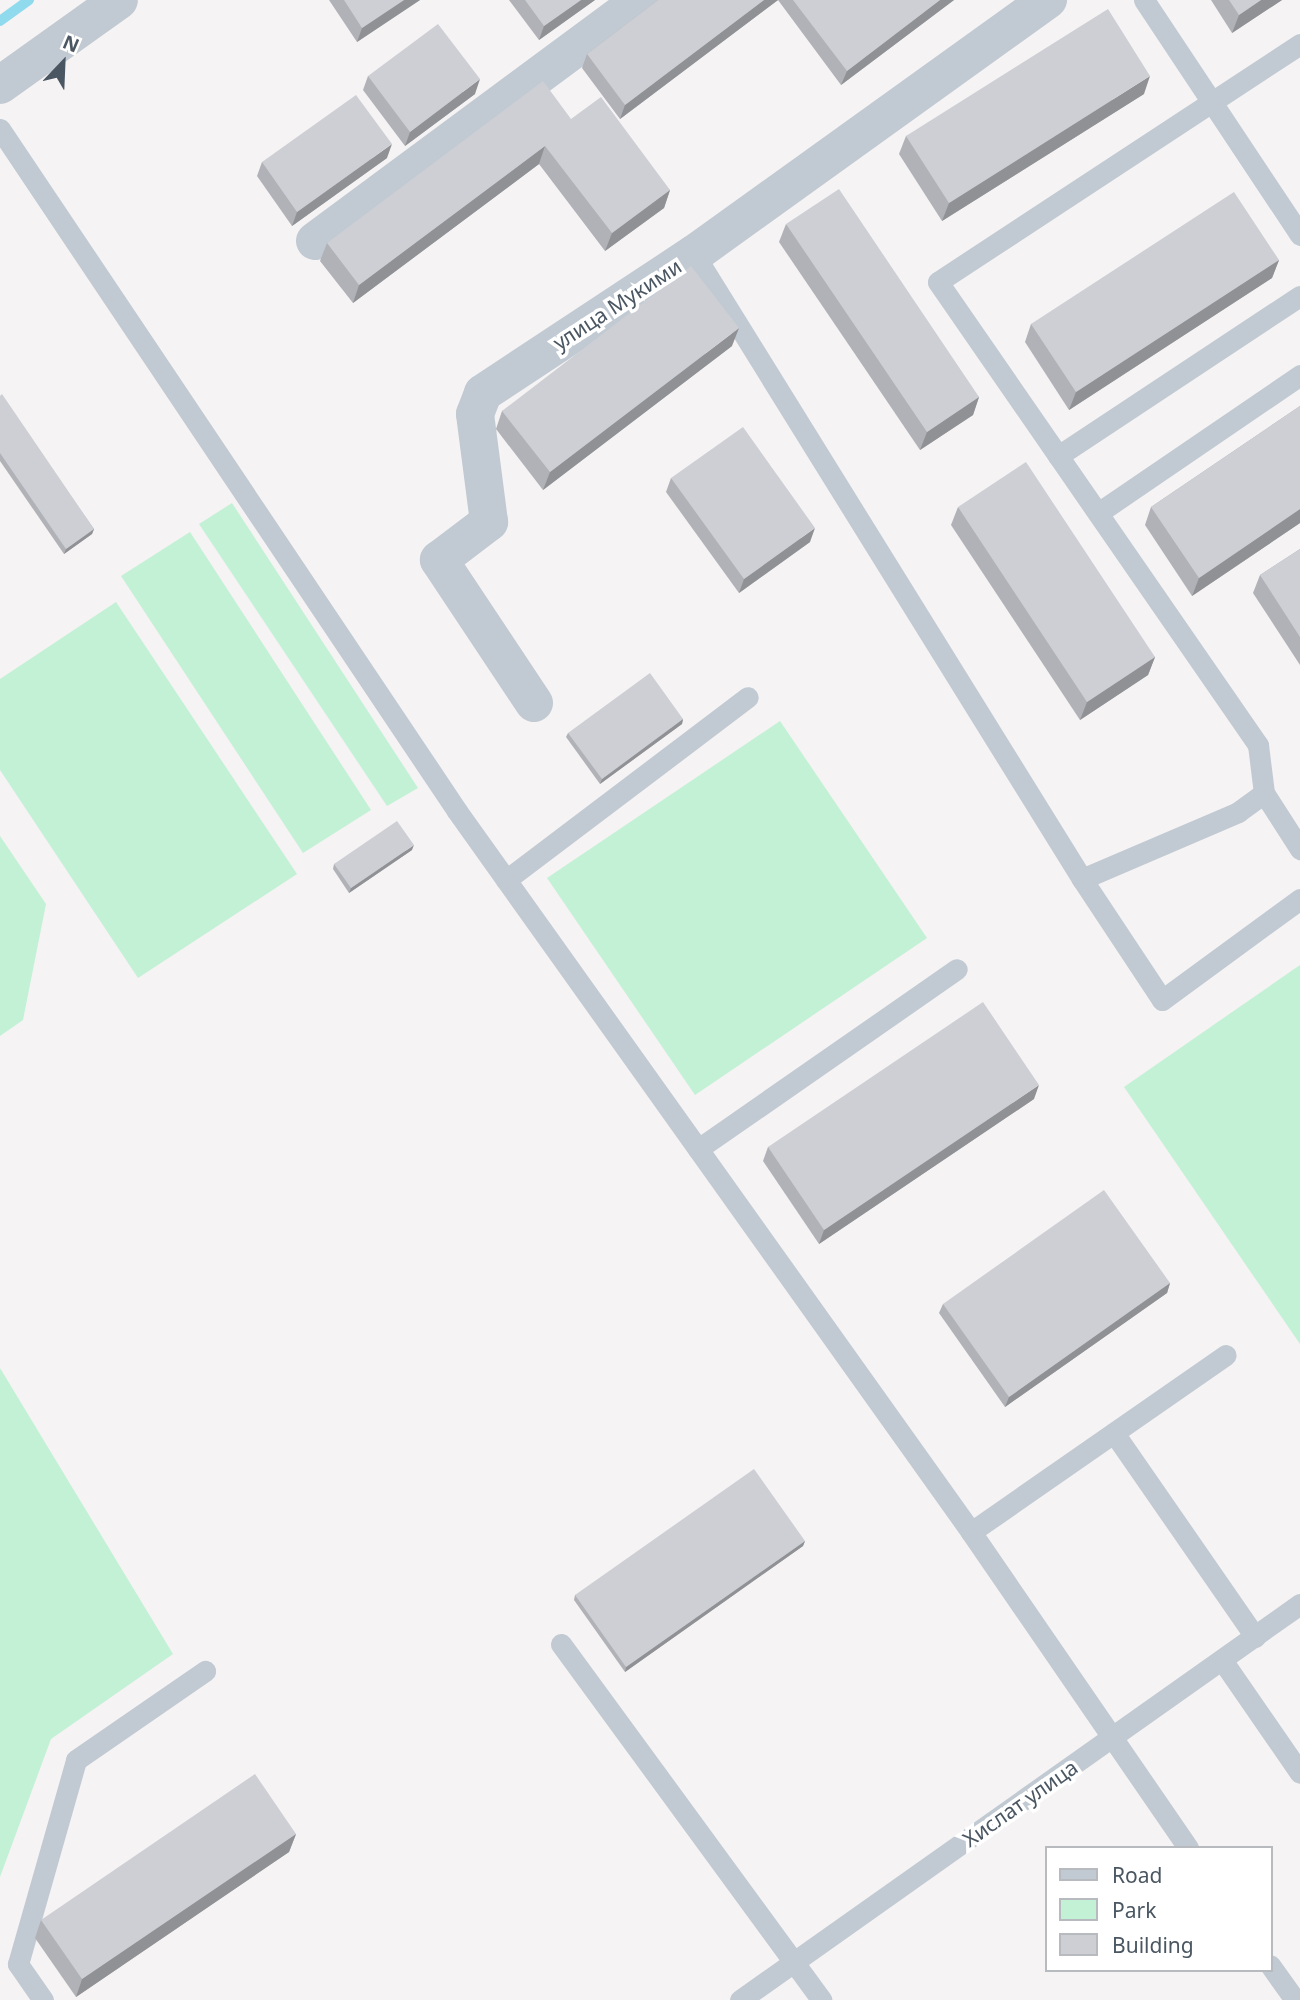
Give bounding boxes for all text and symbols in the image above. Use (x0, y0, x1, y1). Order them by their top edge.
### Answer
north arrow (28, 28, 98, 98)
text: N (59, 29, 83, 59)
street label: улица Мукими (548, 253, 686, 355)
street label: Хислат улица (958, 1754, 1082, 1852)
legend (1044, 1846, 1272, 1972)
text: Road (1112, 1861, 1162, 1889)
text: Park (1112, 1896, 1156, 1924)
text: Building (1112, 1931, 1194, 1959)

